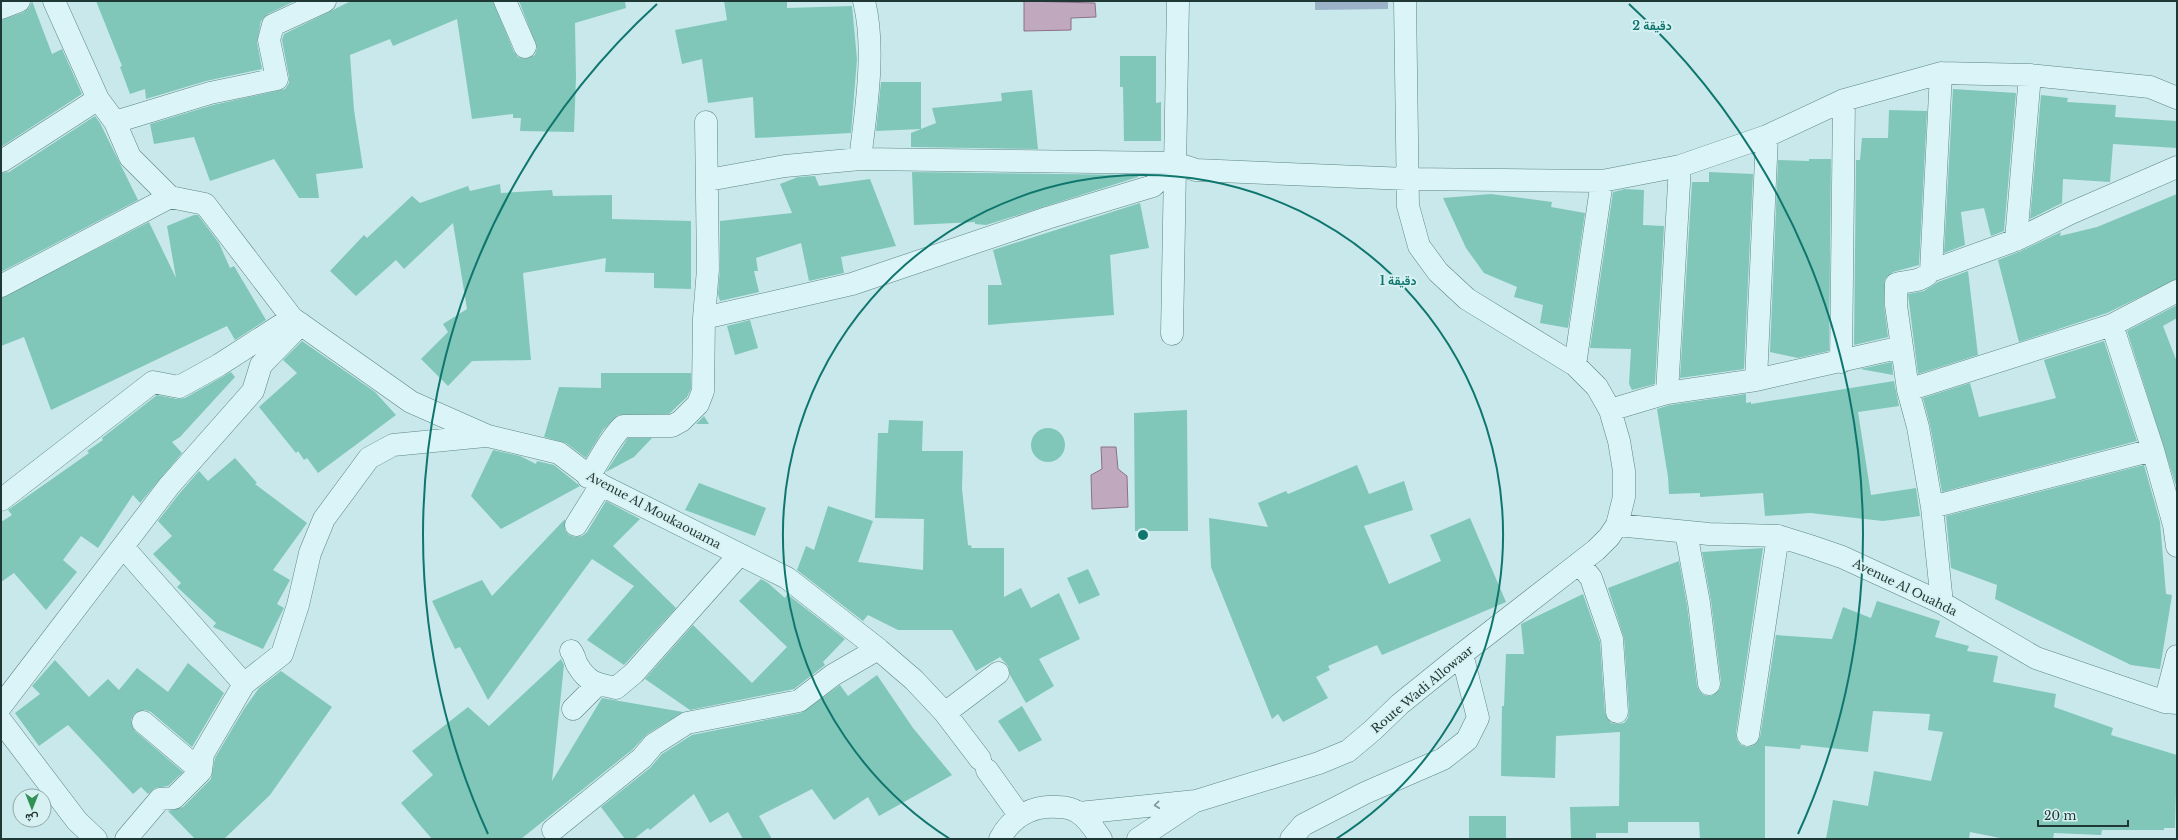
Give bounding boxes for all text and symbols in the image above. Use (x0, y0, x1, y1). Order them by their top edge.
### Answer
text: 2 دقيقة (1632, 18, 1672, 33)
text: 1 دقيقة (1380, 273, 1416, 288)
street label: Avenue Al Moukaouama (583, 468, 724, 552)
centre of rings (1136, 528, 1150, 542)
street label: Avenue Al Ouahda (1849, 555, 1960, 619)
street label: Route Wadi Allowaar (1368, 642, 1476, 736)
north arrow (12, 788, 52, 828)
one-way arrow (1154, 800, 1160, 809)
scale bar (2038, 802, 2128, 828)
text: 20 m (2044, 808, 2076, 823)
text: ش (25, 811, 39, 825)

